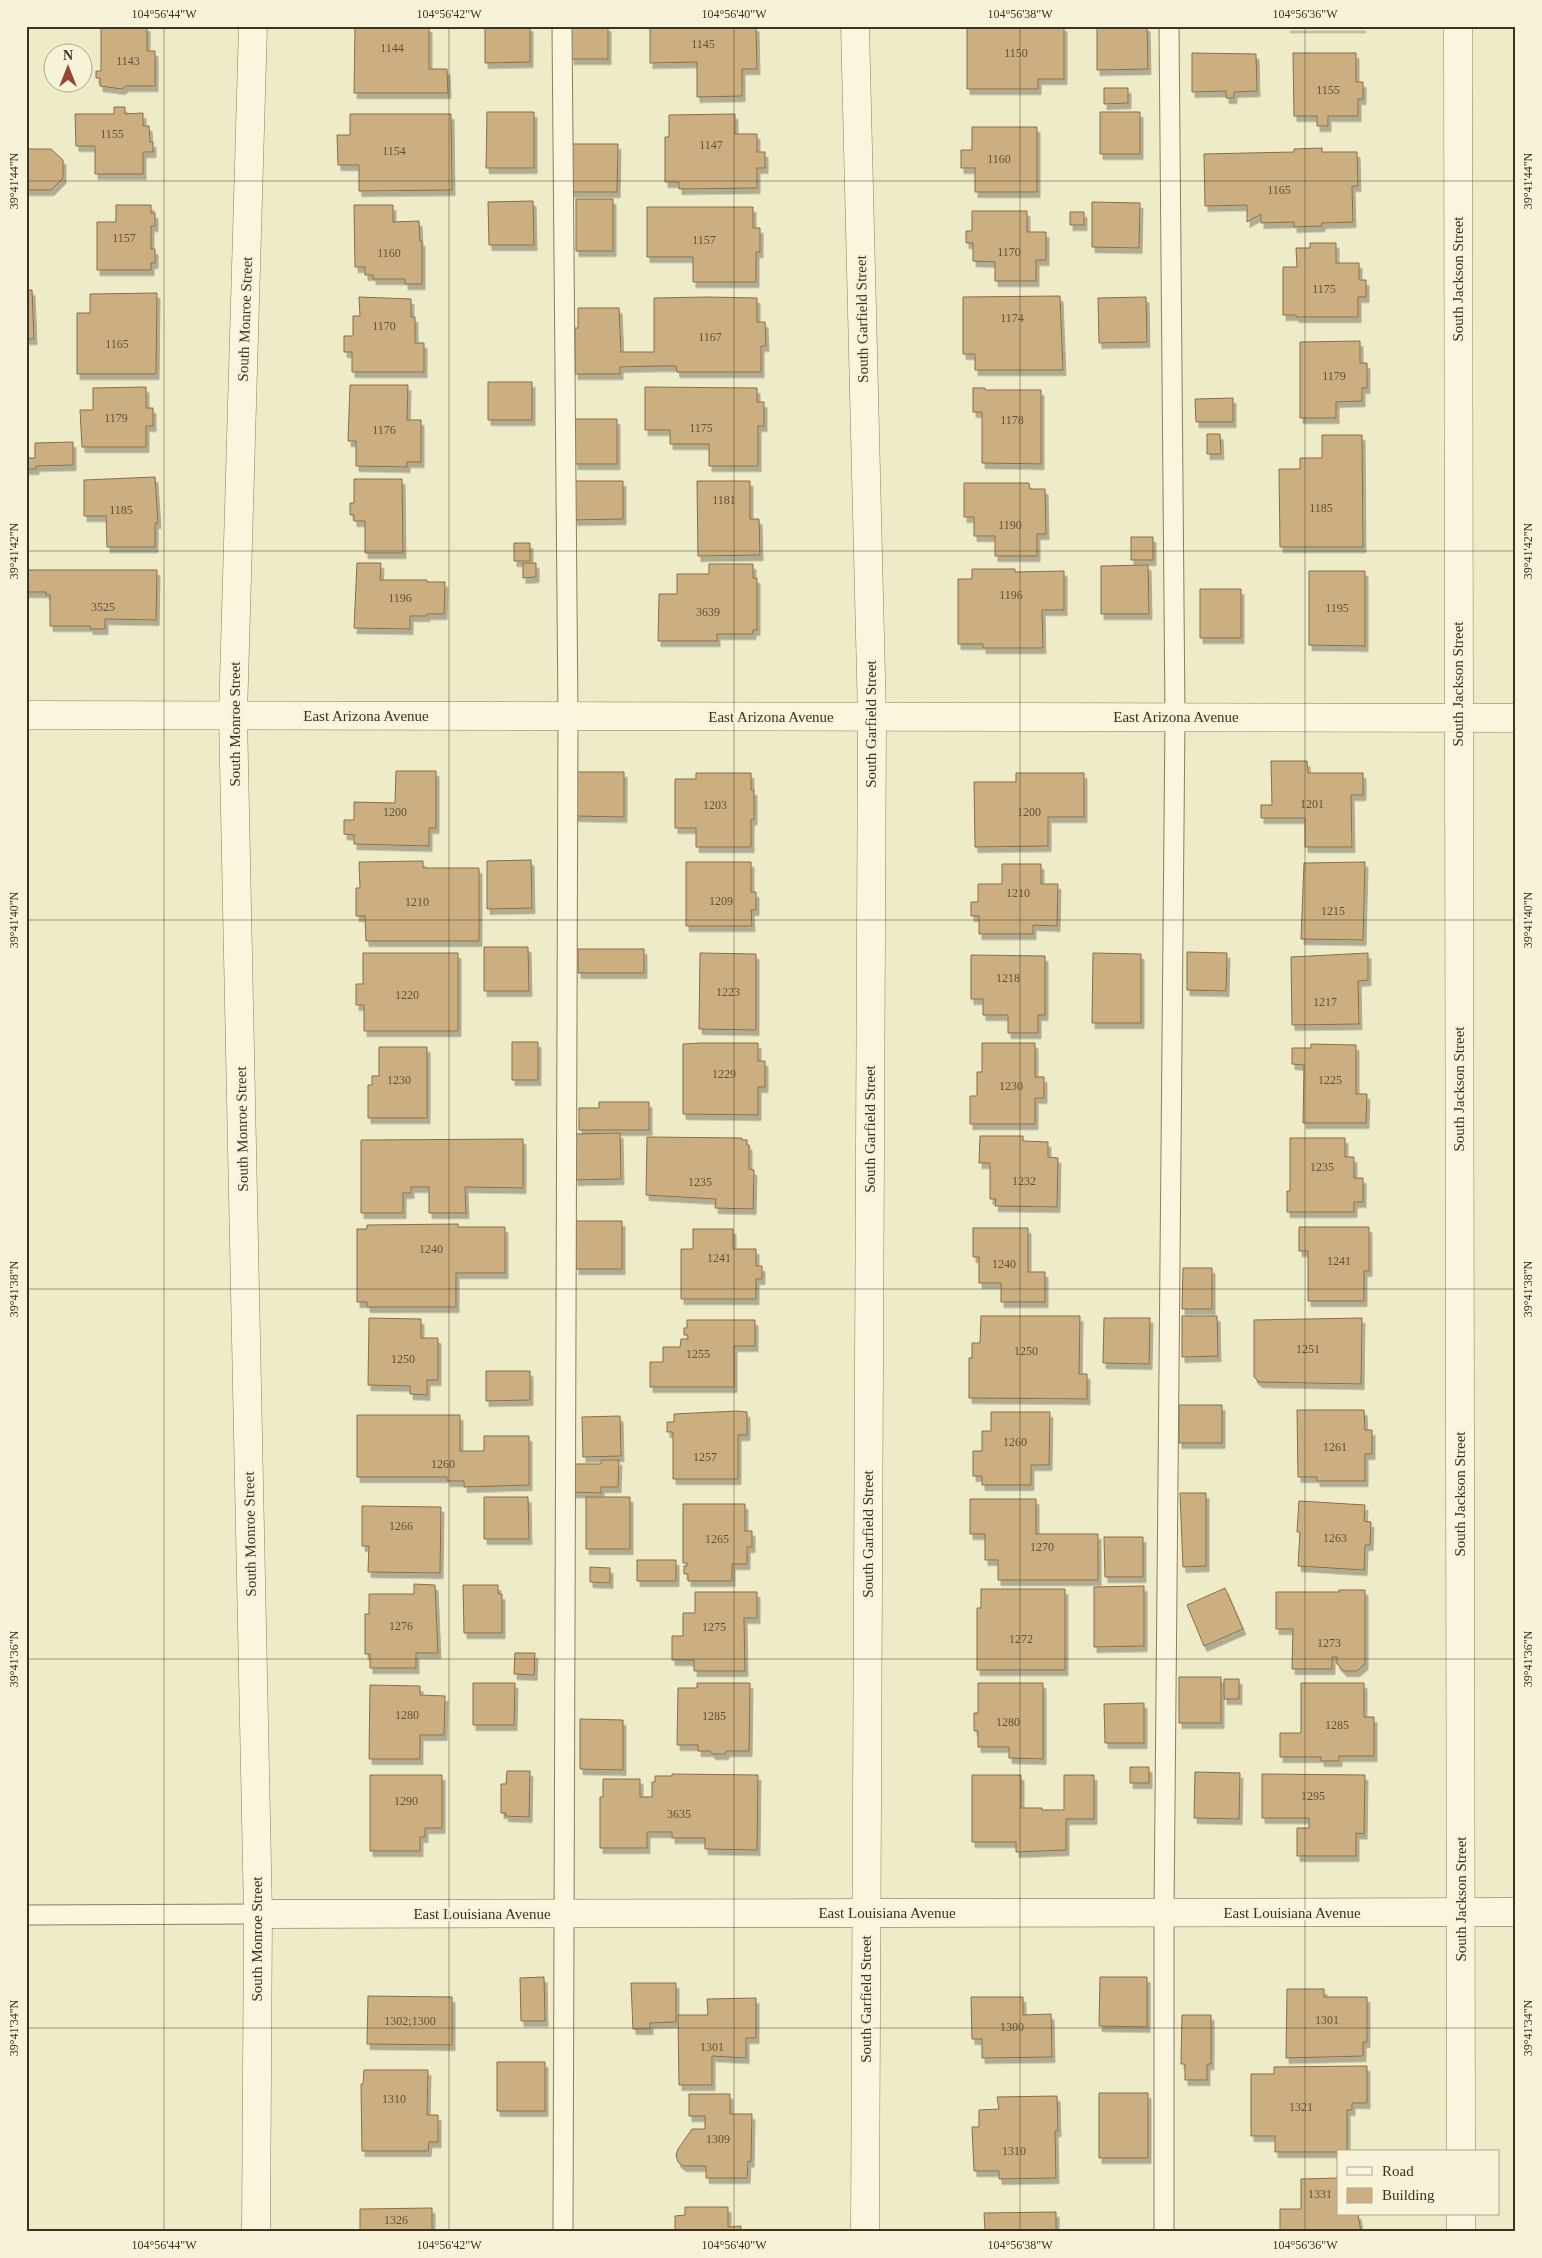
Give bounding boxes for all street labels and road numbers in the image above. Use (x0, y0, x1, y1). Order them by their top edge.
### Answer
street label: South Jackson Street (1450, 216, 1466, 342)
street label: South Garfield Street (853, 254, 871, 383)
street label: South Monroe Street (235, 255, 255, 382)
street label: South Jackson Street (1450, 621, 1466, 747)
street label: South Garfield Street (863, 659, 879, 788)
street label: South Monroe Street (227, 661, 243, 787)
street label: East Arizona Avenue (303, 708, 429, 724)
street label: East Arizona Avenue (708, 709, 834, 725)
street label: East Arizona Avenue (1113, 709, 1239, 725)
street label: South Jackson Street (1451, 1026, 1467, 1152)
street label: South Garfield Street (862, 1064, 878, 1193)
street label: South Monroe Street (233, 1066, 251, 1192)
street label: South Jackson Street (1452, 1431, 1468, 1557)
street label: South Garfield Street (860, 1469, 876, 1598)
street label: South Monroe Street (241, 1471, 259, 1597)
street label: South Jackson Street (1453, 1836, 1469, 1962)
street label: South Monroe Street (249, 1876, 265, 2002)
street label: East Louisiana Avenue (818, 1905, 956, 1921)
street label: East Louisiana Avenue (1223, 1905, 1361, 1921)
street label: East Louisiana Avenue (413, 1906, 551, 1922)
street label: South Garfield Street (858, 1934, 874, 2063)

